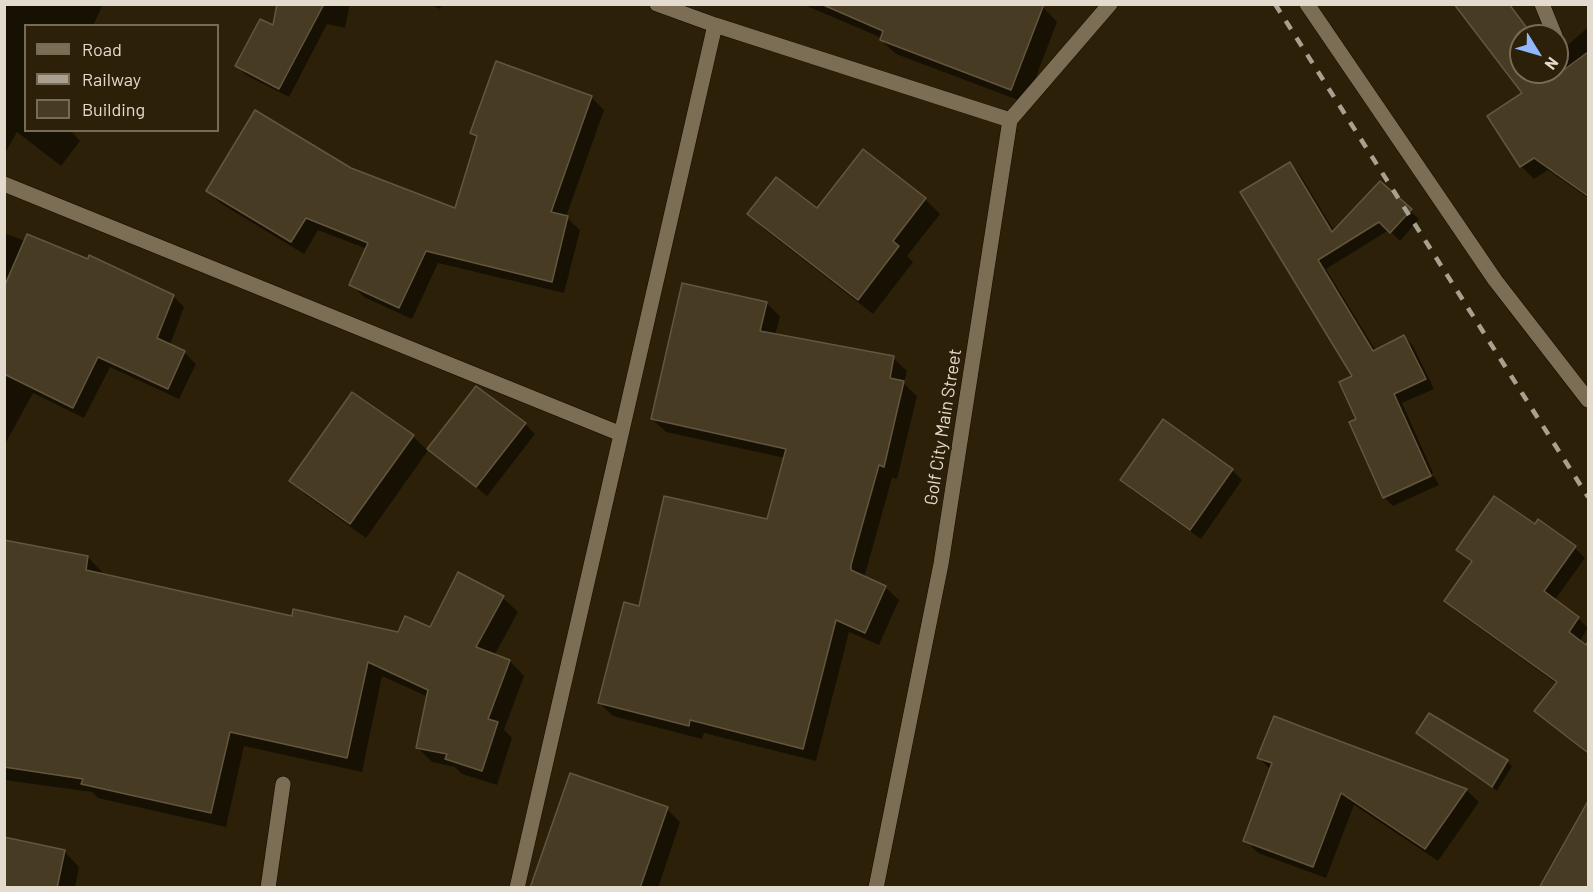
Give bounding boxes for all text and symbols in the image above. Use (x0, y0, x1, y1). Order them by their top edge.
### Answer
legend (24, 24, 219, 132)
north arrow (1509, 24, 1569, 84)
text: Road (82, 38, 122, 60)
text: N (1541, 54, 1563, 74)
text: Railway (82, 68, 141, 90)
text: Building (82, 98, 145, 120)
street label: Golf City Main Street (920, 347, 966, 507)

